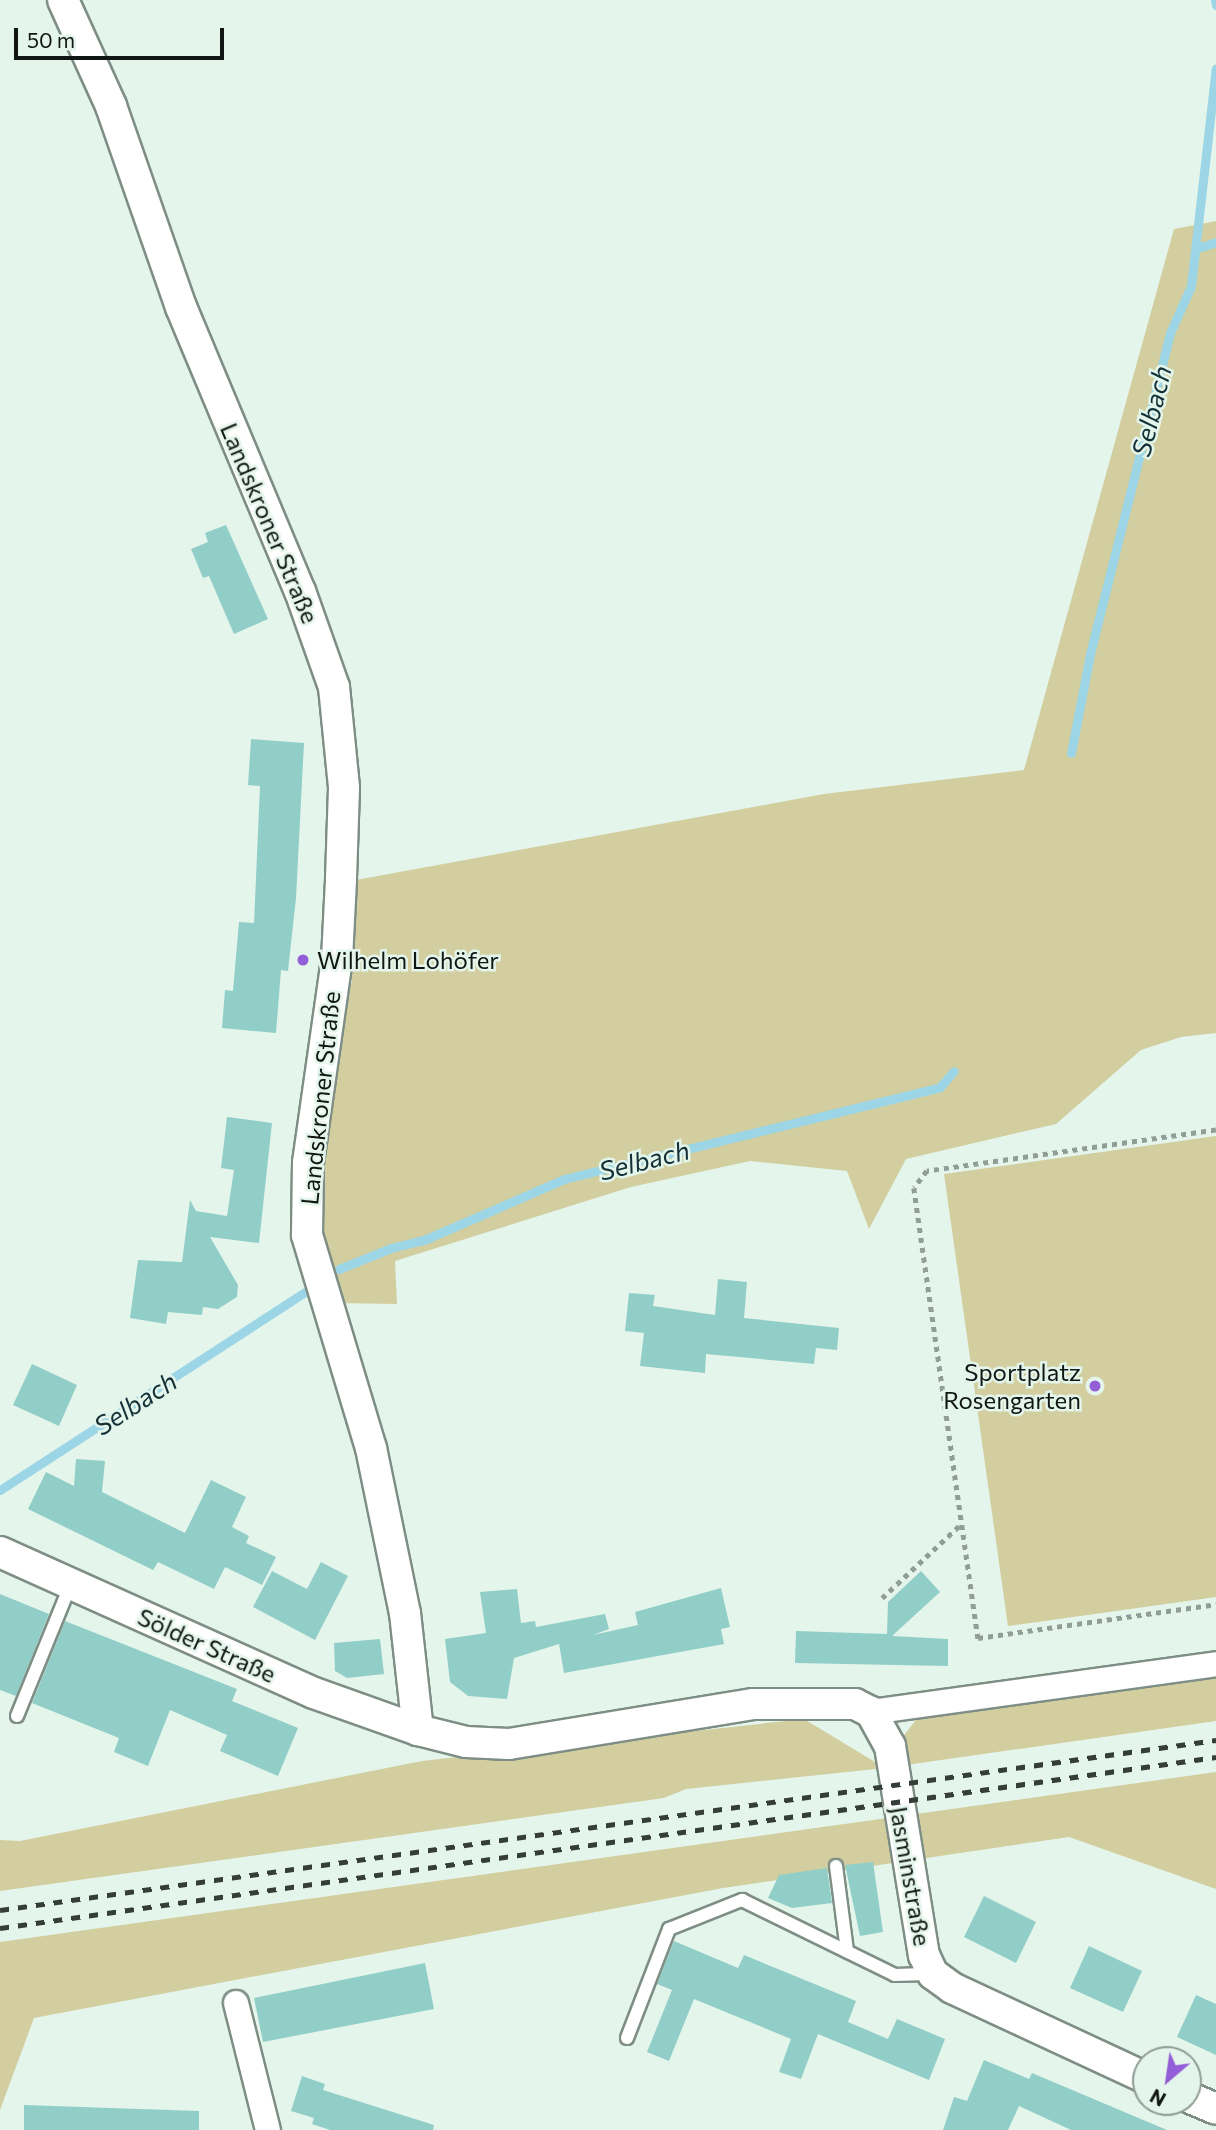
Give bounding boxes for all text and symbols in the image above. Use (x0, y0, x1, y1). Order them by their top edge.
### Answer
scale bar (18, 14, 228, 58)
text: 50 m (27, 27, 75, 52)
water label: Selbach (1125, 362, 1177, 460)
street label: Landskroner Straße (215, 419, 325, 627)
place label: Wilhelm Lohöfer (317, 946, 499, 974)
marker: Wilhelm Lohöfer (295, 952, 311, 968)
street label: Landskroner Straße (294, 990, 346, 1206)
water label: Selbach (595, 1134, 693, 1186)
place label: Sportplatz Rosengarten (943, 1358, 1081, 1414)
water label: Selbach (88, 1365, 182, 1441)
marker: Sportplatz Rosengarten (1087, 1378, 1103, 1394)
street label: Sölder Straße (134, 1602, 280, 1688)
street label: Jasminstraße (885, 1804, 937, 1948)
north arrow (1132, 2046, 1202, 2116)
text: N (1146, 2085, 1169, 2112)

